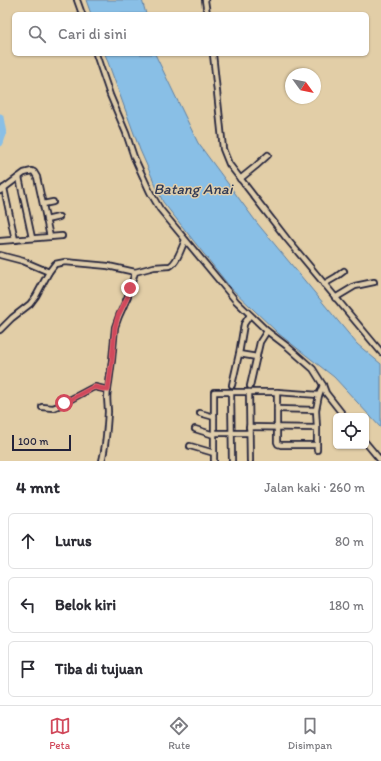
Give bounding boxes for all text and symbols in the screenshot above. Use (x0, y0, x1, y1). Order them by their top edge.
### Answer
search box (12, 12, 369, 56)
icon: search (26, 23, 48, 45)
text: Cari di sini (58, 25, 127, 43)
north arrow (285, 68, 321, 104)
water label: Batang Anai (153, 180, 235, 198)
route end (121, 279, 139, 297)
route start (55, 394, 73, 412)
map controls (333, 413, 369, 449)
button: locate (333, 413, 369, 449)
scale bar (12, 433, 71, 452)
text: 100 m (18, 435, 48, 448)
text: 4 mnt (16, 477, 60, 497)
text: Jalan kaki · 260 m (264, 480, 365, 495)
icon: ahead (17, 530, 39, 552)
text: Lurus (55, 532, 92, 550)
text: 80 m (335, 534, 364, 549)
icon: left (17, 594, 39, 616)
text: Belok kiri (55, 596, 116, 614)
text: 180 m (329, 598, 364, 613)
icon: arrive (17, 658, 39, 680)
text: Tiba di tujuan (55, 660, 143, 678)
tab: Peta (49, 715, 71, 752)
tab: Rute (168, 715, 190, 752)
tab: Disimpan (288, 715, 332, 752)

